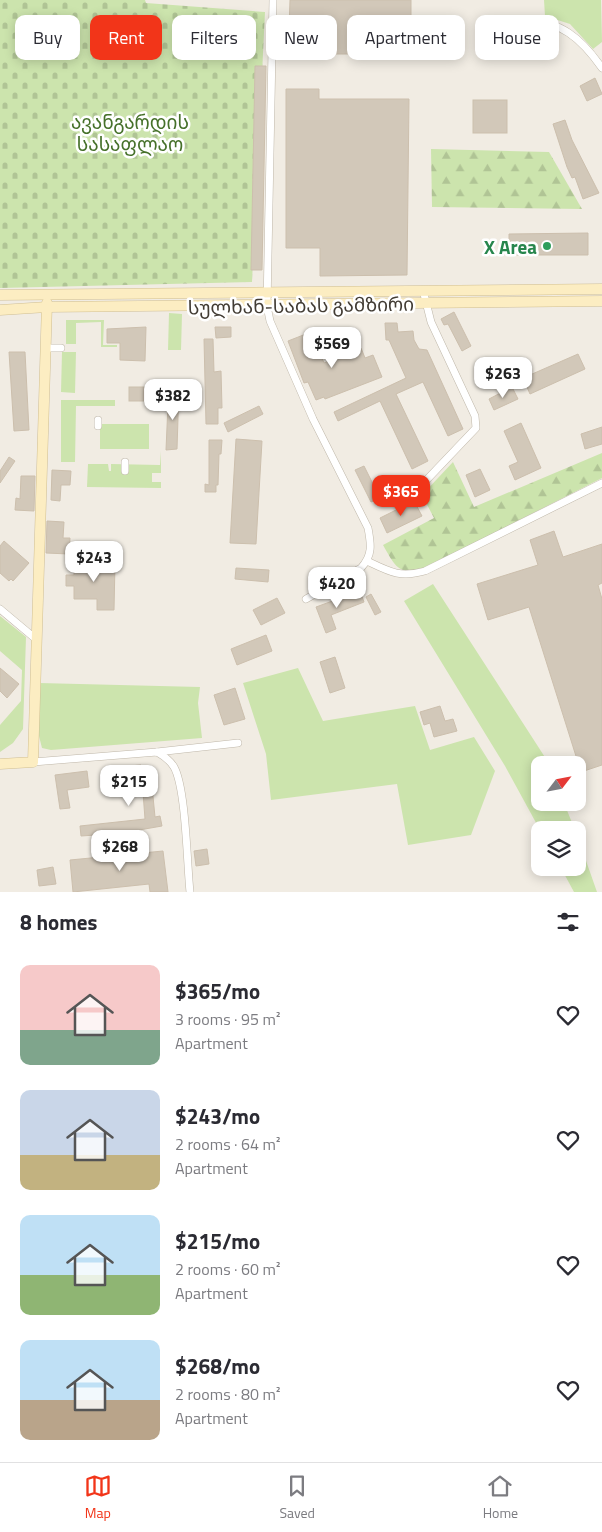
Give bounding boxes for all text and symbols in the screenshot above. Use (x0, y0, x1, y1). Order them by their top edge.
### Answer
chip: Buy (15, 15, 80, 60)
chip: Rent (90, 15, 162, 60)
chip: Filters (172, 15, 256, 60)
chip: New (266, 15, 337, 60)
chip: Apartment (347, 15, 465, 60)
chip: House (475, 15, 559, 60)
park label: ავანგარდის სასაფლაო (71, 107, 189, 158)
place label: X Area (484, 232, 537, 261)
marker: X Area (541, 240, 553, 252)
street label: სულხან-საბას გამზირი (188, 289, 414, 321)
pin: $569 (302, 326, 362, 369)
text: $569 (314, 331, 350, 355)
pin: $263 (473, 356, 533, 399)
text: $263 (485, 361, 521, 385)
pin: $382 (143, 378, 203, 421)
text: $382 (155, 383, 191, 407)
pin: $365 (371, 474, 431, 517)
text: $365 (383, 479, 419, 503)
pin: $243 (64, 540, 124, 583)
text: $243 (76, 545, 112, 569)
pin: $420 (307, 566, 367, 609)
text: $420 (319, 571, 355, 595)
north arrow (531, 756, 586, 811)
map controls (531, 756, 586, 876)
pin: $215 (99, 764, 159, 807)
text: $215 (111, 769, 147, 793)
button: layers (531, 821, 586, 876)
pin: $268 (90, 830, 150, 872)
text: $268 (102, 834, 138, 858)
text: 8 homes (20, 906, 97, 938)
icon: filters (554, 908, 582, 936)
text: $365/mo (175, 975, 260, 1007)
icon: home (60, 985, 120, 1045)
icon: heart (554, 1001, 582, 1029)
text: 3 rooms · 95 m² (175, 1007, 280, 1031)
text: Apartment (175, 1031, 248, 1055)
text: $243/mo (175, 1100, 260, 1132)
icon: home (60, 1110, 120, 1170)
icon: heart (554, 1126, 582, 1154)
text: 2 rooms · 64 m² (175, 1132, 280, 1156)
text: Apartment (175, 1156, 248, 1180)
text: $215/mo (175, 1225, 260, 1257)
icon: home (60, 1235, 120, 1295)
icon: heart (554, 1251, 582, 1279)
text: 2 rooms · 60 m² (175, 1257, 280, 1281)
text: Apartment (175, 1281, 248, 1305)
text: $268/mo (175, 1350, 260, 1382)
icon: home (60, 1360, 120, 1420)
icon: heart (554, 1376, 582, 1404)
text: 2 rooms · 80 m² (175, 1382, 280, 1406)
text: Apartment (175, 1406, 248, 1430)
tab: Map (84, 1472, 112, 1523)
tab: Saved (279, 1472, 315, 1523)
tab: Home (483, 1472, 518, 1523)

